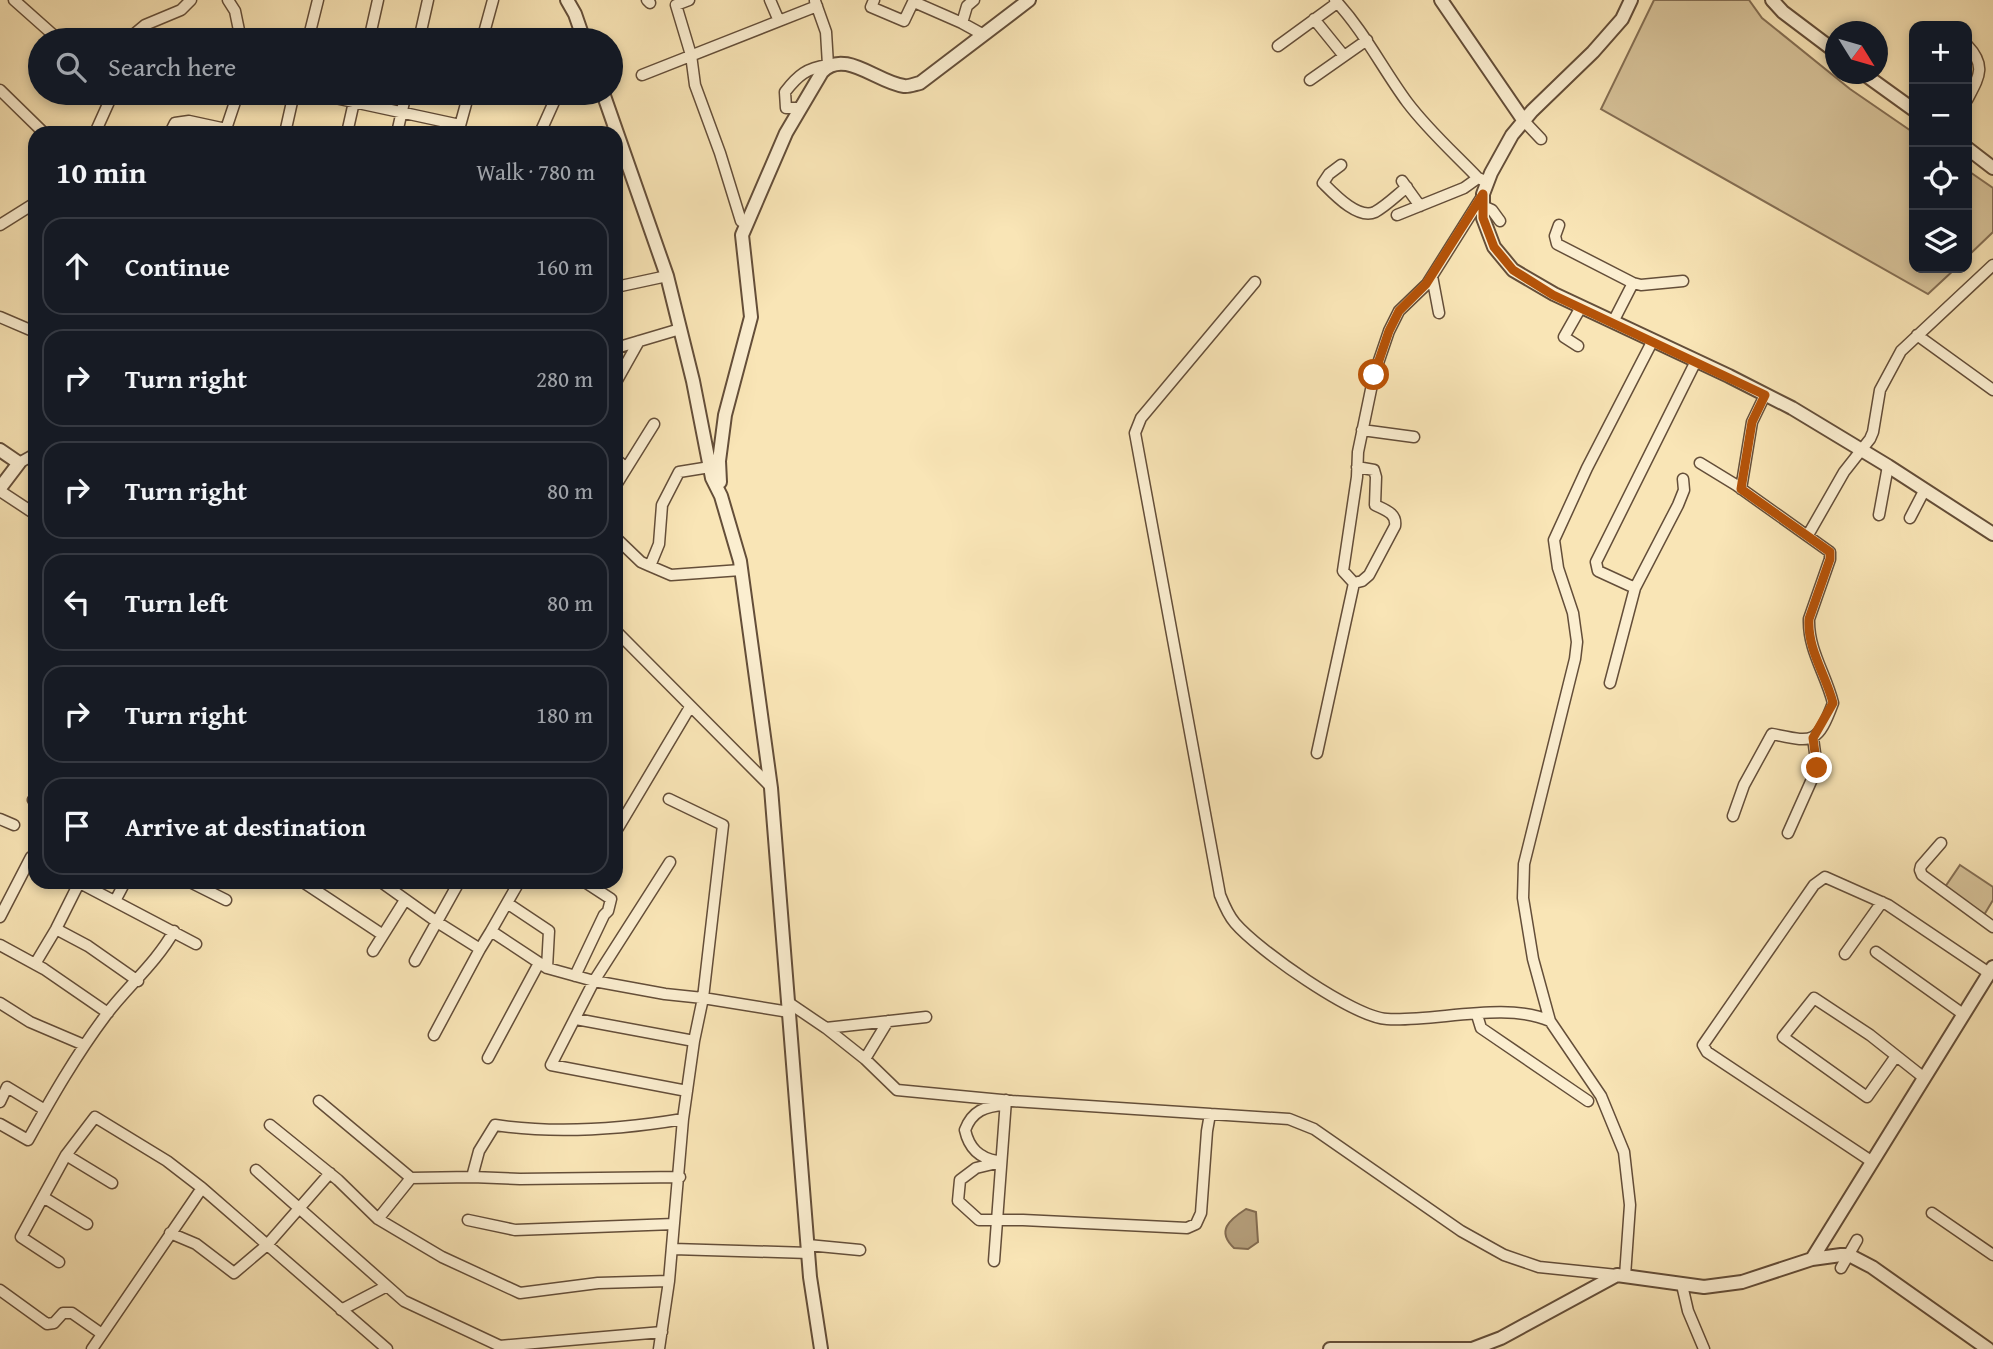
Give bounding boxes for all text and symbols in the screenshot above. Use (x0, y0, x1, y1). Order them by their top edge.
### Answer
north arrow (1825, 21, 1888, 84)
map controls (1909, 21, 1972, 273)
button: + (1909, 21, 1972, 84)
search box (28, 28, 623, 105)
text: Search here (108, 47, 236, 86)
icon: search (52, 48, 90, 86)
button: − (1909, 84, 1972, 147)
button: locate (1909, 147, 1972, 210)
text: 10 min (56, 150, 146, 194)
text: Walk · 780 m (476, 155, 595, 188)
button: layers (1909, 210, 1972, 273)
icon: ahead (58, 247, 96, 285)
text: Continue (125, 247, 230, 286)
text: 160 m (536, 250, 593, 283)
icon: right (58, 359, 96, 397)
text: Turn right (125, 359, 247, 398)
route start (1358, 359, 1389, 390)
text: 280 m (536, 362, 593, 395)
icon: right (58, 471, 96, 509)
text: Turn right (125, 471, 247, 510)
text: 80 m (547, 474, 593, 507)
icon: left (58, 583, 96, 621)
text: Turn left (125, 583, 228, 622)
text: 80 m (547, 586, 593, 619)
icon: right (58, 695, 96, 733)
text: Turn right (125, 695, 247, 734)
text: 180 m (536, 698, 593, 731)
route end (1801, 752, 1832, 783)
icon: arrive (58, 807, 96, 845)
text: Arrive at destination (125, 807, 366, 846)

